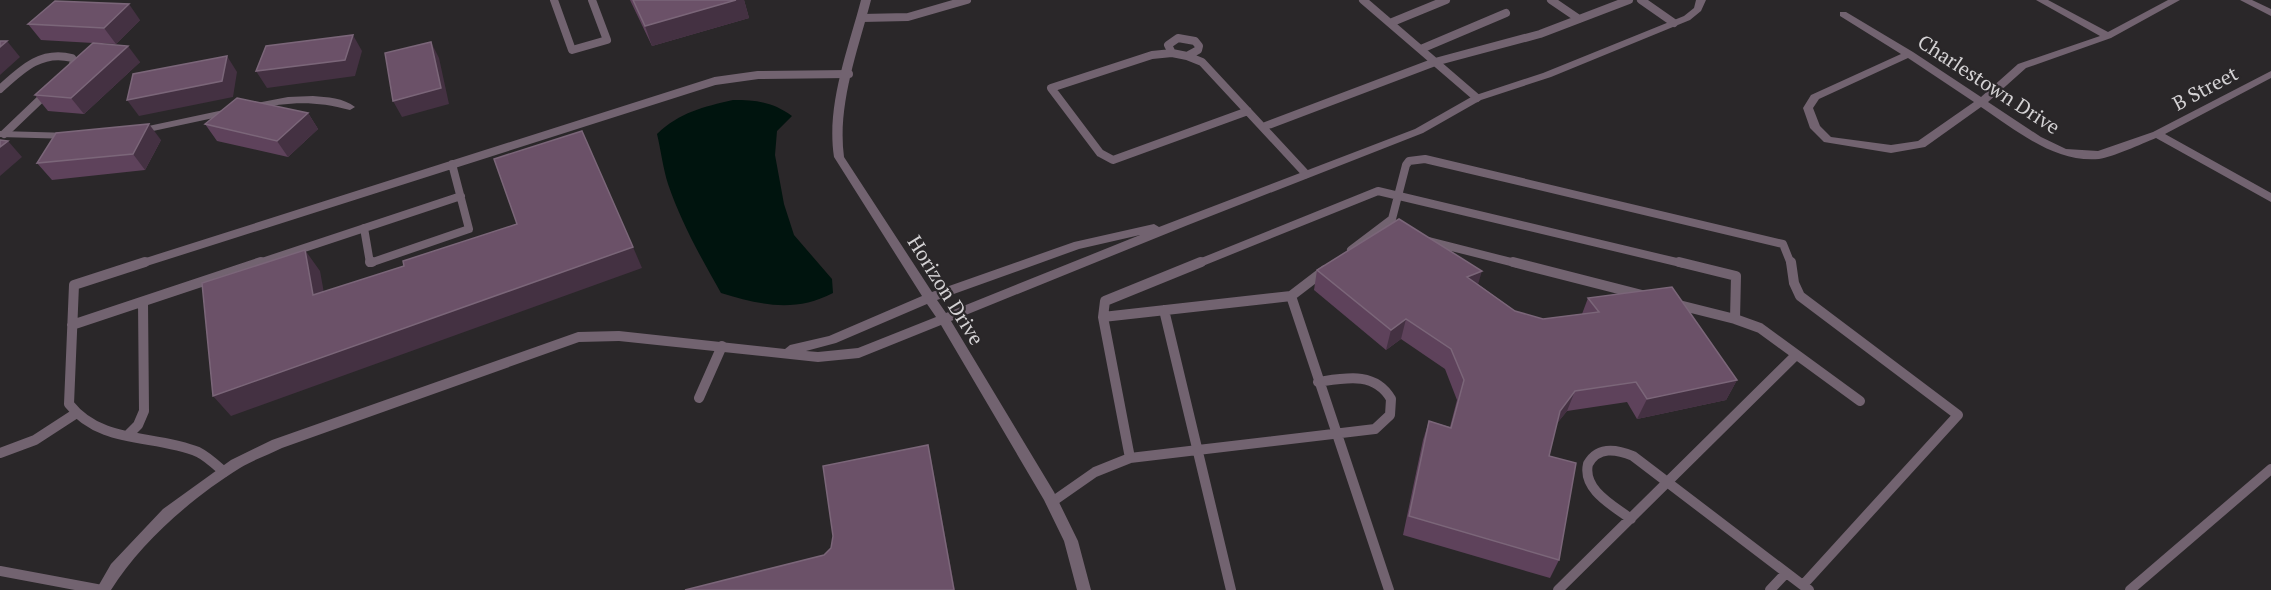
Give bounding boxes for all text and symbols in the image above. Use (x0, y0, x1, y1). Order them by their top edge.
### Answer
street label: Charlestown Drive (1913, 28, 2065, 140)
street label: B Street (2168, 59, 2243, 116)
street label: Horizon Drive (902, 230, 990, 350)

